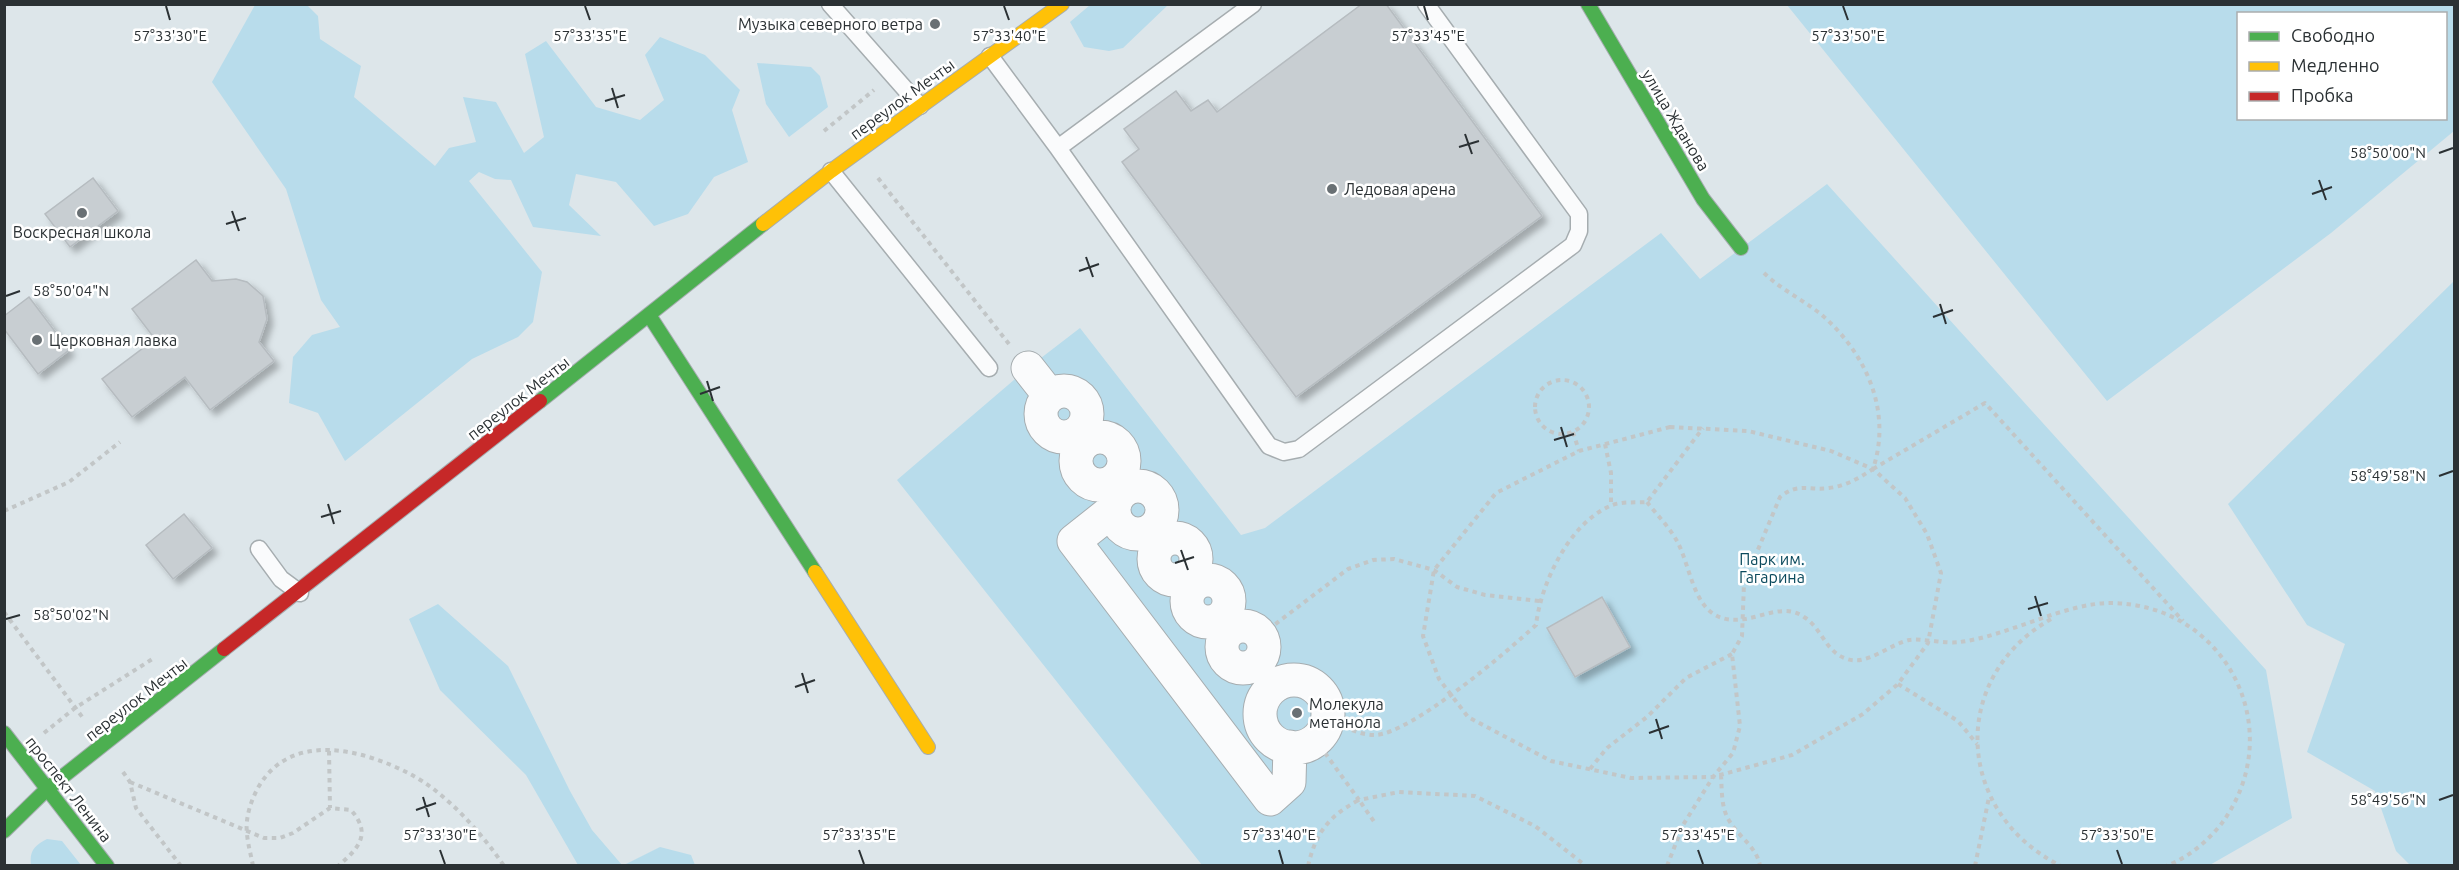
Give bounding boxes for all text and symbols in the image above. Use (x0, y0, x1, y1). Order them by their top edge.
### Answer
legend (2237, 12, 2447, 120)
place label: Музыка северного ветра (738, 15, 923, 33)
marker: Музыка северного ветра (928, 17, 942, 31)
text: Свободно (2291, 25, 2375, 45)
text: 57°33'30"E (133, 27, 207, 44)
text: 57°33'35"E (553, 27, 627, 44)
text: 57°33'40"E (972, 27, 1046, 44)
text: 57°33'45"E (1391, 27, 1465, 44)
text: 57°33'50"E (1811, 27, 1885, 44)
street label: переулок Мечты (846, 55, 958, 143)
text: Медленно (2291, 55, 2380, 75)
street label: улица Жданова (1639, 66, 1713, 174)
text: Пробка (2291, 85, 2354, 105)
text: 58°50'00"N (2350, 144, 2426, 161)
place label: Ледовая арена (1344, 180, 1456, 198)
marker: Ледовая арена (1325, 182, 1339, 196)
marker: Воскресная школа (75, 206, 89, 220)
place label: Воскресная школа (13, 223, 151, 241)
text: 58°50'04"N (33, 282, 109, 299)
place label: Церковная лавка (49, 331, 177, 349)
marker: Церковная лавка (30, 333, 44, 347)
street label: переулок Мечты (463, 353, 573, 443)
text: 58°49'58"N (2350, 467, 2426, 484)
park label: Парк им. Гагарина (1739, 550, 1805, 586)
text: 58°50'02"N (33, 606, 109, 623)
street label: переулок Мечты (81, 654, 191, 744)
place label: Молекула метанола (1309, 695, 1384, 731)
marker: Молекула метанола (1290, 706, 1304, 720)
street label: проспект Ленина (22, 733, 116, 845)
text: 58°49'56"N (2350, 791, 2426, 808)
text: 57°33'30"E (403, 826, 477, 843)
text: 57°33'35"E (822, 826, 896, 843)
text: 57°33'40"E (1242, 826, 1316, 843)
text: 57°33'45"E (1661, 826, 1735, 843)
text: 57°33'50"E (2080, 826, 2154, 843)

